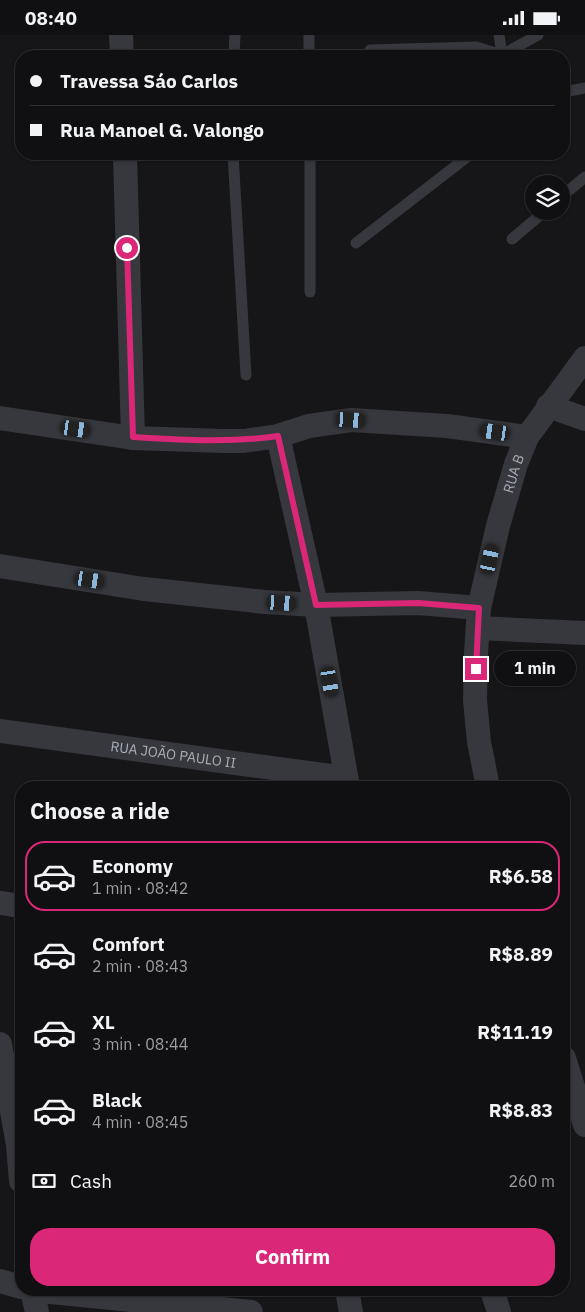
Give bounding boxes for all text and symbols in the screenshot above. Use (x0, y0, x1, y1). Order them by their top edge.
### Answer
text: 08:40 (25, 6, 77, 30)
text: Travessa Sáo Carlos (60, 69, 238, 93)
text: Rua Manoel G. Valongo (60, 118, 264, 142)
map controls (525, 175, 570, 220)
button: layers (525, 175, 570, 220)
route start (116, 237, 138, 259)
car (335, 412, 366, 428)
car (60, 419, 91, 439)
car (479, 422, 510, 442)
street label: RUA B (499, 451, 528, 495)
car (479, 543, 500, 575)
car (74, 570, 105, 590)
car (266, 595, 297, 611)
callout: 1 min (494, 651, 576, 687)
route end (465, 658, 487, 680)
text: 1 min (514, 658, 556, 678)
car (320, 666, 339, 698)
street label: RUA JOÃO PAULO II (110, 737, 237, 772)
text: Choose a ride (30, 796, 170, 825)
icon: car (32, 854, 77, 899)
text: Economy (92, 854, 173, 878)
text: R$6.58 (489, 864, 553, 888)
text: 1 min · 08:42 (92, 878, 188, 898)
icon: car (32, 932, 77, 977)
text: Comfort (92, 932, 165, 956)
text: R$8.89 (489, 942, 553, 966)
text: 2 min · 08:43 (92, 956, 188, 976)
icon: car (32, 1010, 77, 1055)
text: XL (92, 1010, 115, 1034)
text: R$11.19 (477, 1020, 553, 1044)
text: 3 min · 08:44 (92, 1034, 188, 1054)
icon: car (32, 1088, 77, 1133)
text: Black (92, 1088, 142, 1112)
text: R$8.83 (489, 1098, 553, 1122)
text: 4 min · 08:45 (92, 1112, 188, 1132)
icon: cash (30, 1167, 58, 1195)
text: Cash (70, 1169, 112, 1193)
text: 260 m (508, 1171, 555, 1191)
button: Confirm (30, 1228, 555, 1286)

